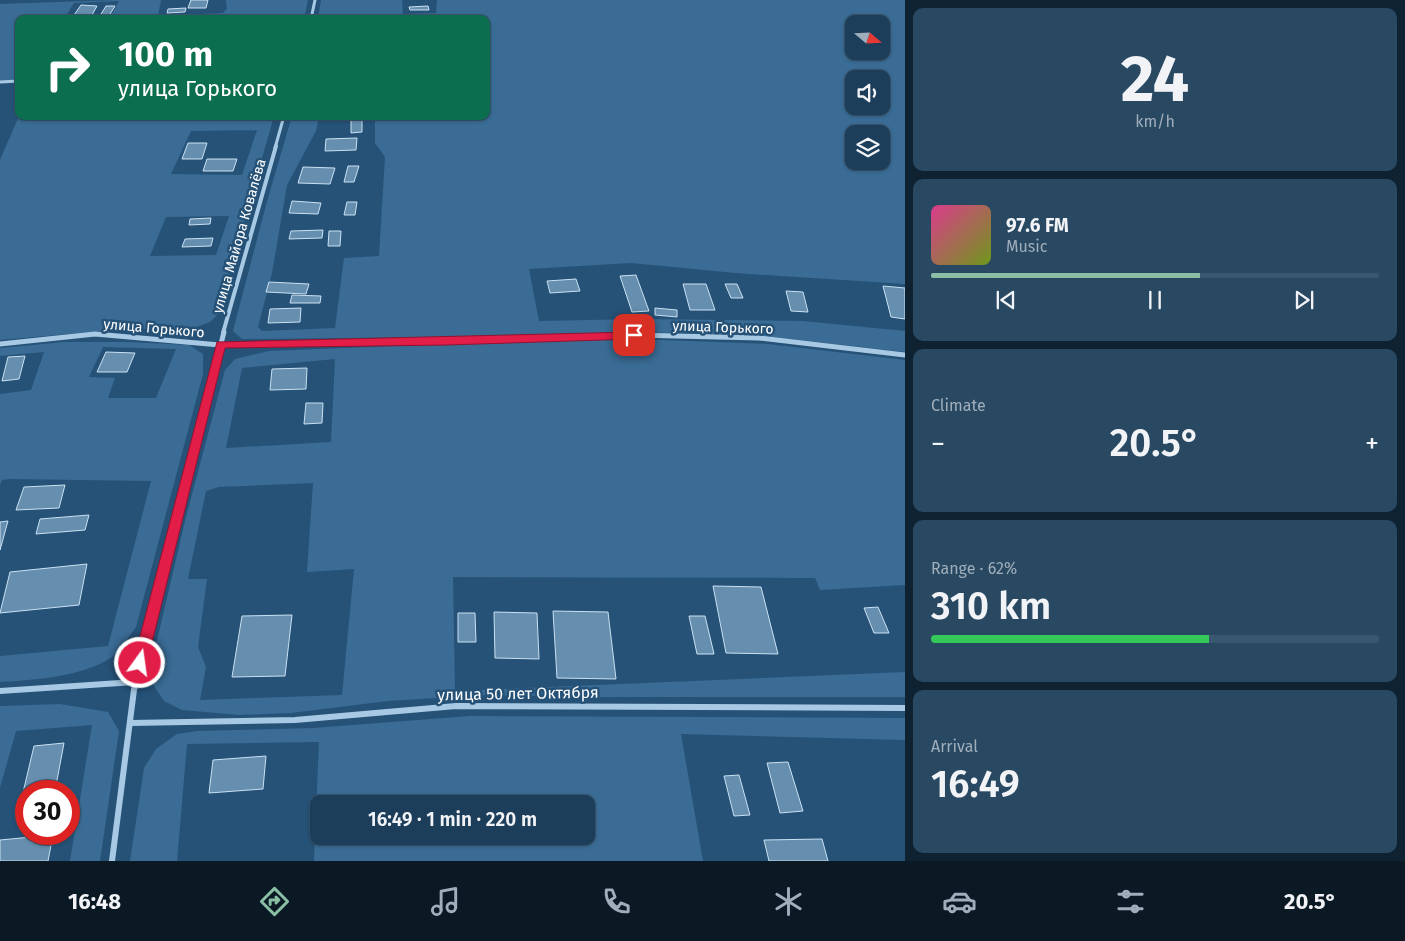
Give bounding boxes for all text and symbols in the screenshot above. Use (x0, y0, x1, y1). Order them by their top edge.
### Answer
north arrow (845, 15, 890, 60)
map controls (845, 15, 890, 170)
text: 100 m (118, 33, 213, 75)
icon: right (35, 35, 100, 100)
text: 24 (1121, 40, 1189, 118)
button: sound (845, 70, 890, 115)
text: улица Горького (118, 75, 277, 102)
text: km/h (1135, 112, 1175, 131)
button: layers (845, 125, 890, 170)
street label: улица Майора Ковалёва (209, 157, 270, 315)
text: 97.6 FM (1006, 214, 1069, 237)
text: Music (1006, 237, 1047, 256)
icon: previous (992, 286, 1020, 314)
icon: pause (1141, 286, 1169, 314)
icon: next (1290, 286, 1318, 314)
pin (613, 314, 655, 356)
street label: улица Горького (103, 316, 205, 341)
street label: улица Горького (672, 317, 774, 338)
icon: arrive (620, 321, 648, 349)
text: Climate (931, 396, 986, 415)
text: 20.5° (1110, 420, 1200, 466)
text: − (931, 427, 945, 460)
text: + (1365, 427, 1379, 460)
text: Range · 62% (931, 559, 1017, 578)
text: 310 km (931, 583, 1051, 629)
position arrow (113, 636, 165, 688)
street label: улица 50 лет Октября (437, 683, 599, 704)
text: Arrival (931, 737, 978, 756)
text: 16:49 (931, 761, 1020, 807)
speed limit sign: 30 (15, 780, 80, 845)
text: 16:49 · 1 min · 220 m (368, 808, 537, 831)
icon: directions (257, 884, 292, 919)
icon: music (428, 884, 463, 919)
icon: phone (599, 884, 634, 919)
icon: climate (771, 884, 806, 919)
icon: car (942, 884, 977, 919)
icon: filters (1113, 884, 1148, 919)
text: 16:48 (68, 888, 121, 915)
text: 20.5° (1284, 888, 1337, 915)

